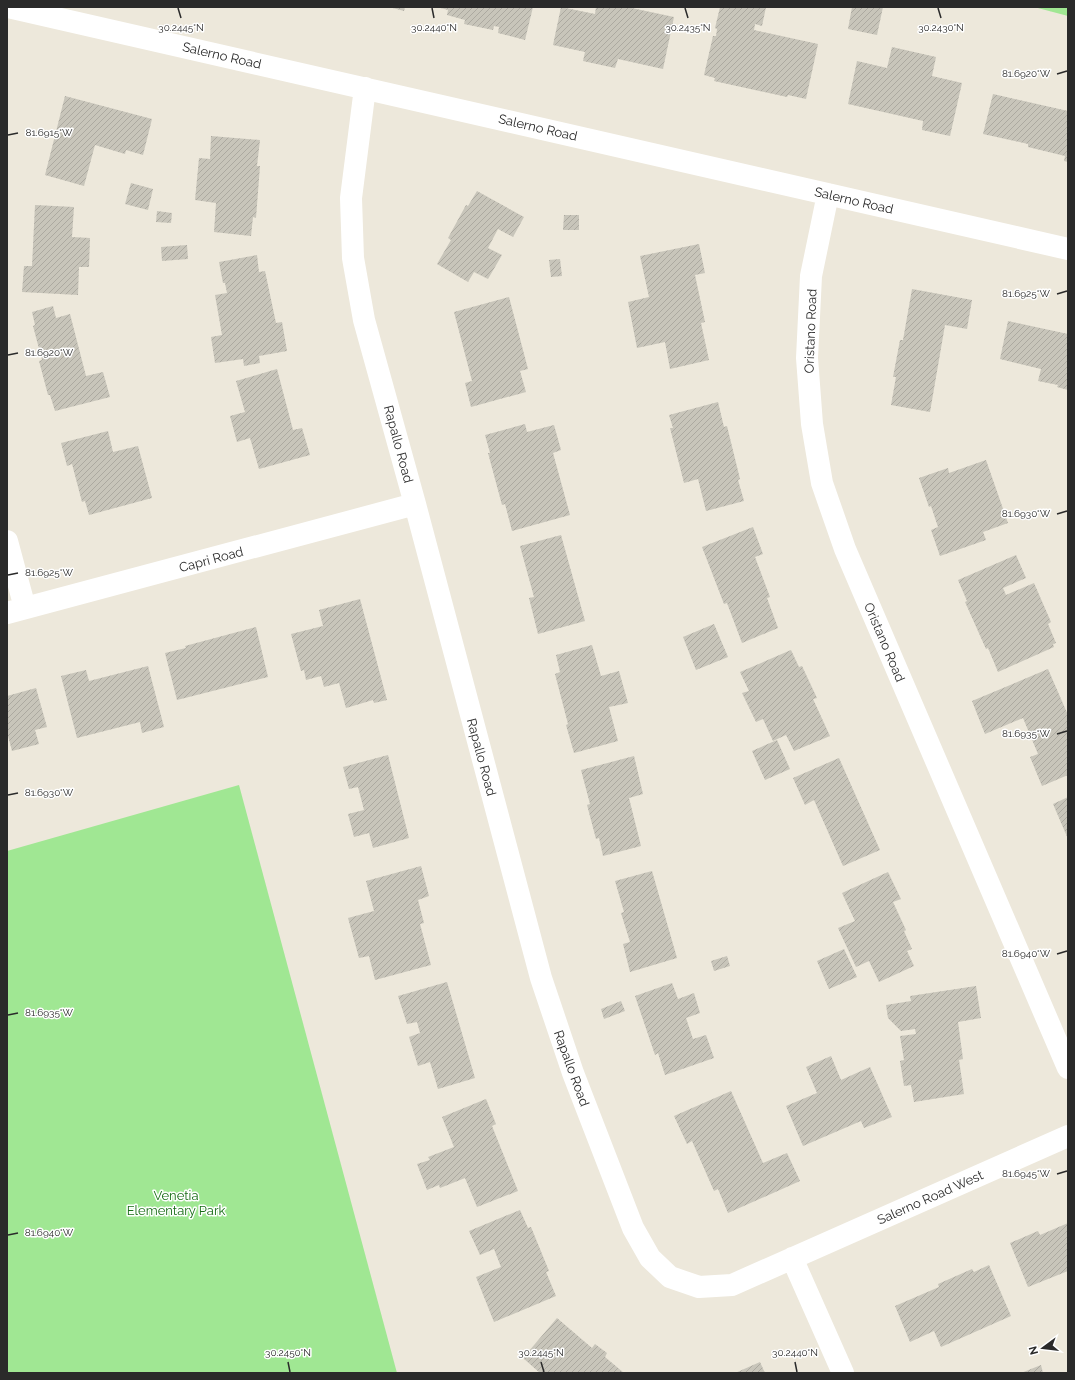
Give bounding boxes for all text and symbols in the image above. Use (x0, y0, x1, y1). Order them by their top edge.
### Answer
text: 30.2445°N (158, 22, 204, 33)
text: 30.2440°N (411, 22, 457, 33)
text: 30.2435°N (665, 22, 711, 33)
text: 30.2430°N (918, 22, 964, 33)
street label: Salerno Road (181, 39, 263, 72)
text: 81.6920°W (1002, 68, 1051, 79)
street label: Salerno Road (497, 111, 579, 144)
text: 81.6915°W (26, 127, 73, 138)
street label: Salerno Road (813, 184, 895, 217)
street label: Oristano Road (802, 288, 819, 374)
text: 81.6925°W (1002, 288, 1050, 299)
text: 81.6920°W (25, 347, 74, 358)
street label: Rapallo Road (381, 404, 416, 485)
text: 81.6930°W (1002, 508, 1051, 519)
street label: Capri Road (177, 544, 245, 575)
text: 81.6925°W (25, 567, 73, 578)
street label: Oristano Road (861, 600, 908, 684)
street label: Rapallo Road (464, 717, 499, 798)
text: 81.6935°W (1002, 728, 1050, 739)
text: 81.6930°W (25, 787, 74, 798)
text: 81.6940°W (1002, 948, 1051, 959)
text: 81.6935°W (25, 1007, 73, 1018)
street label: Rapallo Road (551, 1028, 592, 1108)
street label: Salerno Road West (875, 1167, 986, 1228)
text: 81.6945°W (1002, 1168, 1051, 1179)
park label: Venetia Elementary Park (127, 1188, 225, 1218)
text: 81.6940°W (25, 1227, 74, 1238)
north arrow (1023, 1328, 1063, 1368)
text: N (1026, 1345, 1041, 1356)
text: 30.2450°N (265, 1347, 311, 1358)
text: 30.2445°N (518, 1347, 564, 1358)
text: 30.2440°N (772, 1347, 818, 1358)

